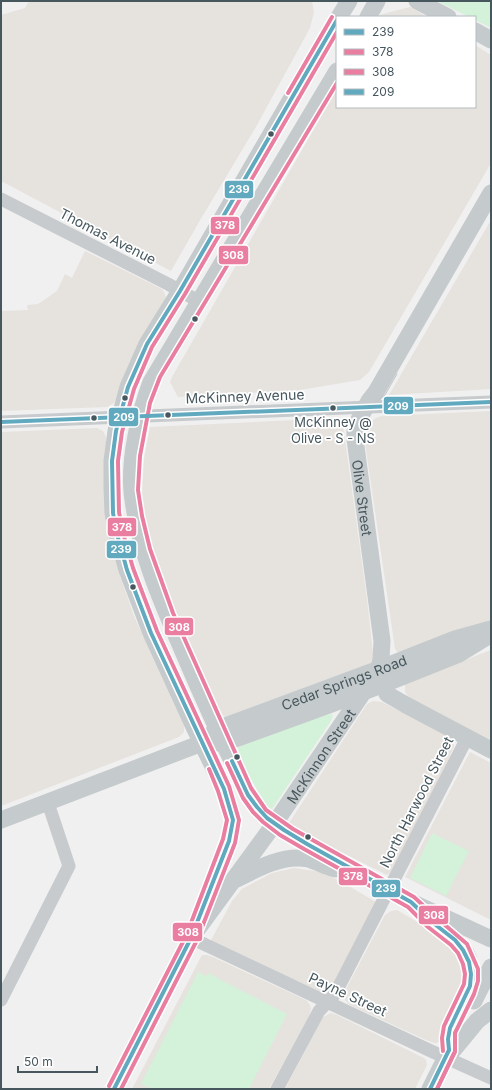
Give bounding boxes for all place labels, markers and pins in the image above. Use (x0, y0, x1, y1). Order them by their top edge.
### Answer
unlabelled marker (266, 129, 276, 139)
unlabelled marker (190, 314, 200, 324)
unlabelled marker (120, 393, 130, 403)
marker: McKinney @ Olive - S - NS (328, 403, 338, 413)
unlabelled marker (163, 410, 173, 420)
unlabelled marker (89, 413, 99, 423)
place label: McKinney @ Olive - S - NS (291, 414, 375, 446)
unlabelled marker (128, 582, 138, 592)
unlabelled marker (232, 752, 242, 762)
unlabelled marker (303, 832, 313, 842)

